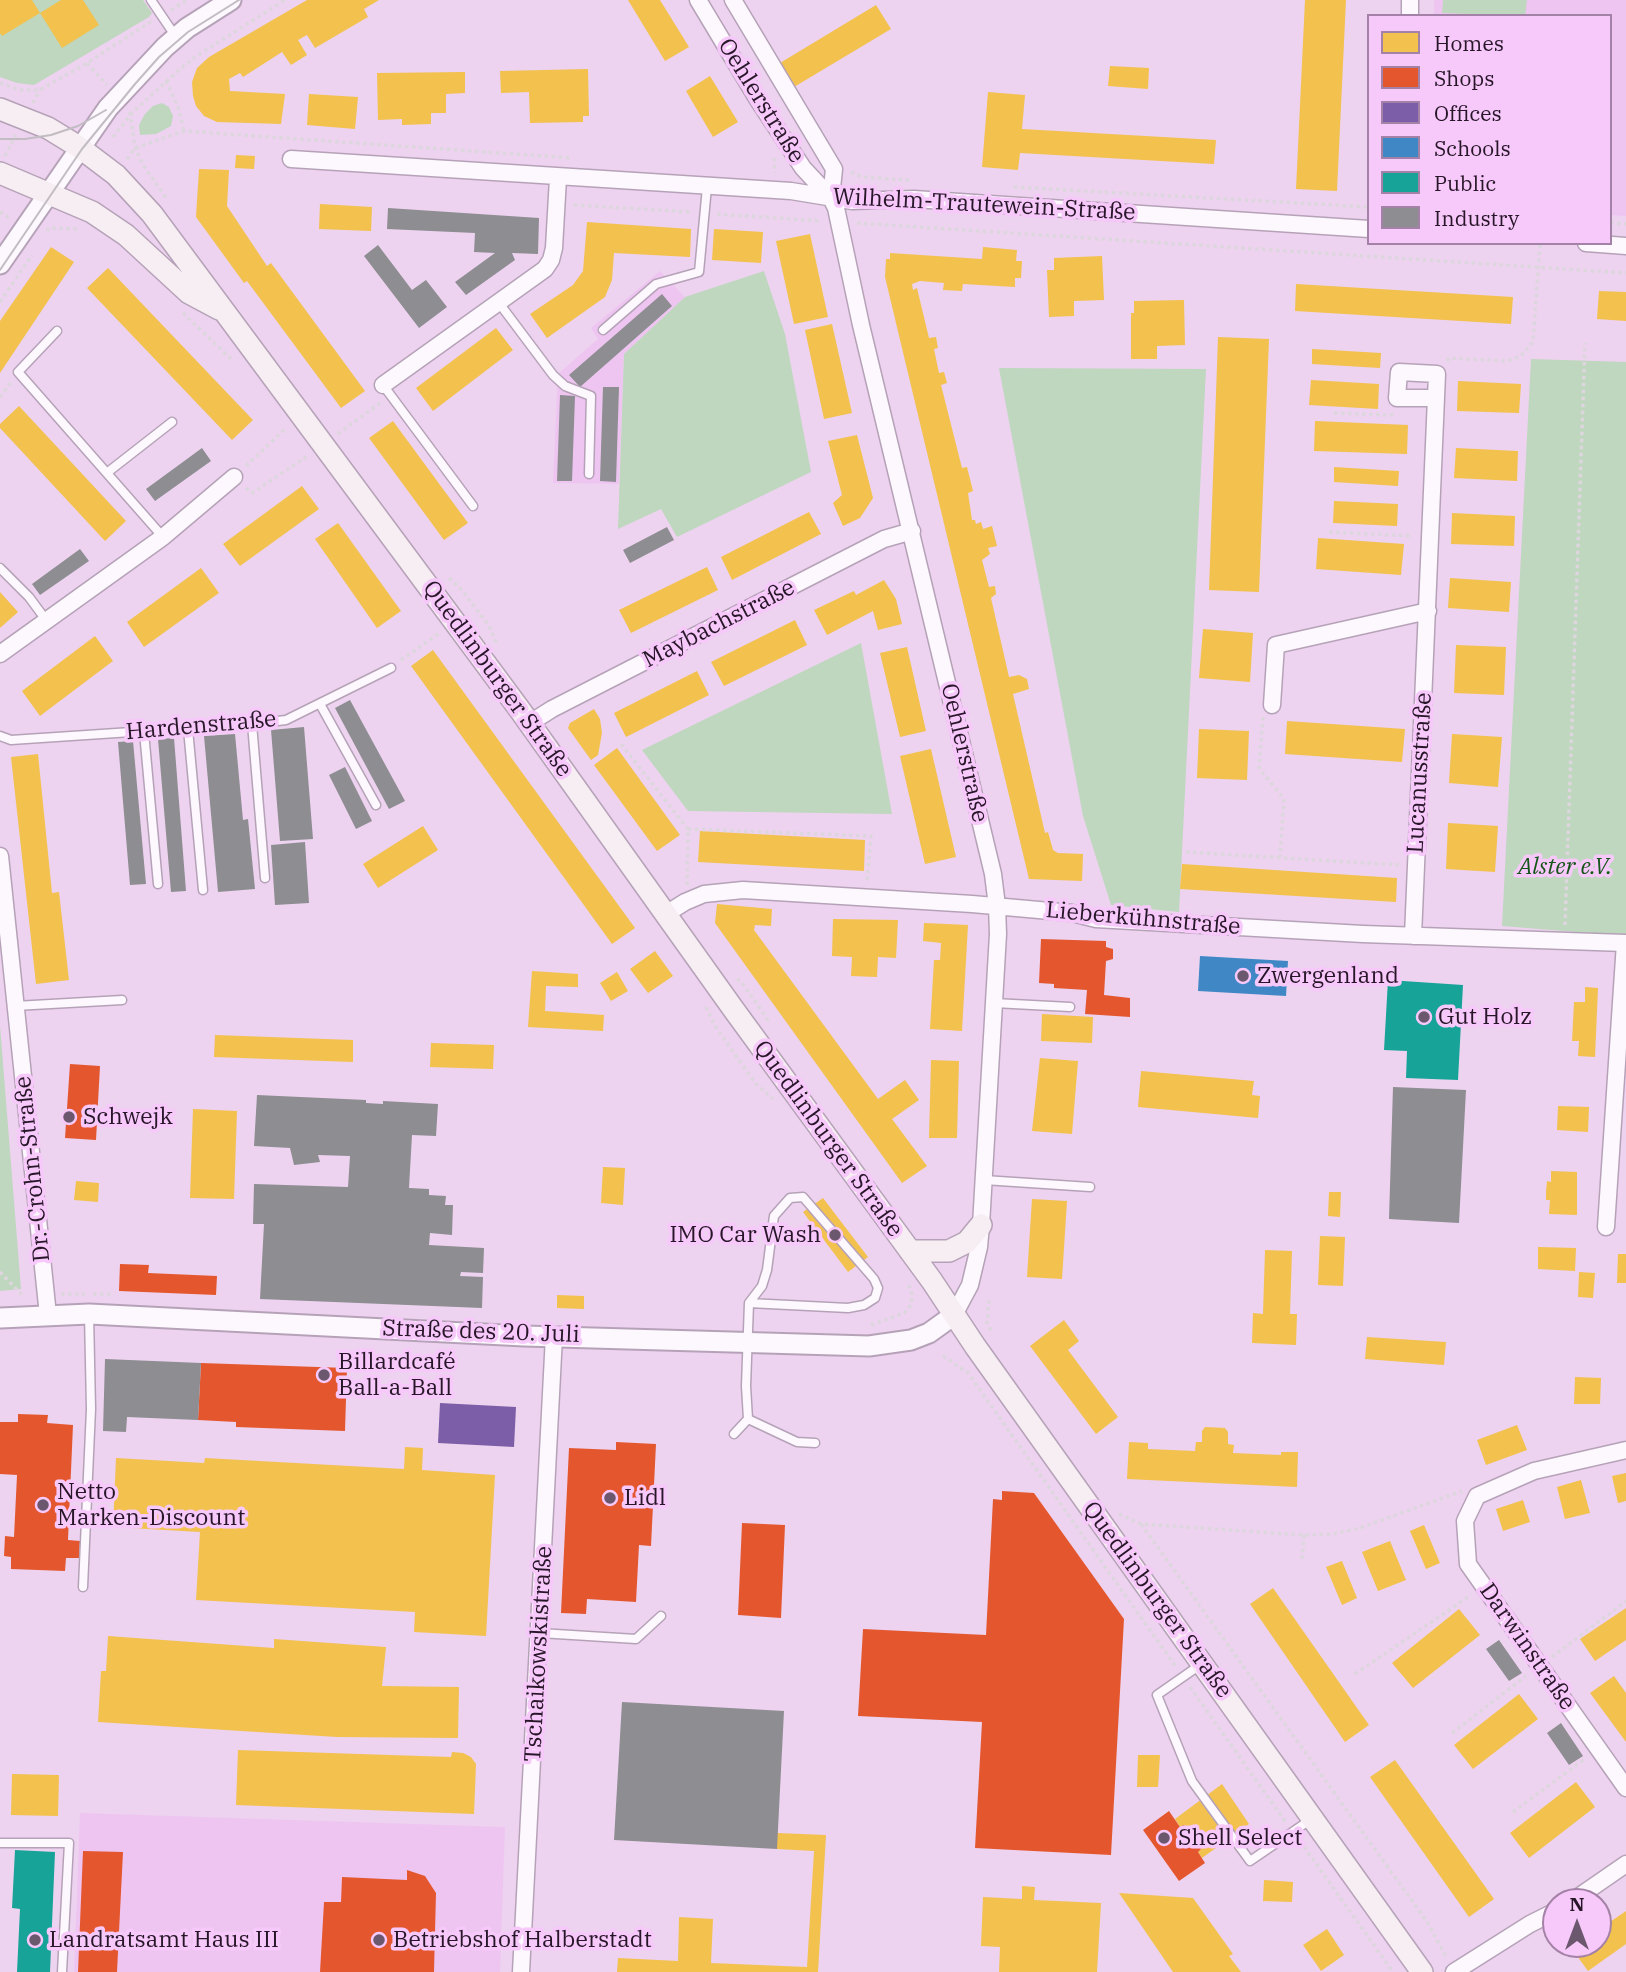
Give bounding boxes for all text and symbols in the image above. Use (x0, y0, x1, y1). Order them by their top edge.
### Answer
legend (1367, 14, 1612, 245)
text: Homes (1434, 29, 1504, 57)
street label: Oehlerstraße (712, 34, 810, 168)
text: Shops (1434, 64, 1494, 92)
text: Offices (1434, 99, 1502, 127)
text: Schools (1434, 134, 1511, 162)
text: Public (1434, 169, 1496, 197)
street label: Wilhelm-Trautewein-Straße (832, 183, 1136, 227)
text: Industry (1434, 204, 1519, 232)
street label: Maybachstraße (639, 574, 799, 674)
street label: Quedlinburger Straße (416, 575, 578, 783)
street label: Oehlerstraße (935, 681, 993, 825)
street label: Lucanusstraße (1402, 692, 1438, 854)
street label: Hardenstraße (125, 706, 277, 746)
park label: Alster e.V. (1518, 853, 1612, 881)
street label: Lieberkühnstraße (1045, 897, 1241, 941)
place label: Zwergenland (1257, 962, 1399, 990)
marker: Zwergenland (1235, 968, 1251, 984)
place label: Gut Holz (1438, 1003, 1532, 1031)
marker: Gut Holz (1416, 1009, 1432, 1025)
street label: Quedlinburger Straße (747, 1035, 909, 1243)
street label: Dr.-Crohn-Straße (10, 1075, 56, 1263)
place label: Schwejk (83, 1103, 173, 1131)
marker: Schwejk (61, 1109, 77, 1125)
place label: IMO Car Wash (669, 1221, 821, 1249)
marker: IMO Car Wash (827, 1227, 843, 1243)
street label: Straße des 20. Juli (382, 1315, 580, 1349)
place label: Billardcafé Ball-a-Ball (338, 1348, 455, 1402)
marker: Billardcafé Ball-a-Ball (316, 1367, 332, 1383)
place label: Netto Marken-Discount (57, 1478, 245, 1532)
place label: Lidl (624, 1484, 666, 1512)
marker: Lidl (602, 1490, 618, 1506)
street label: Quedlinburger Straße (1076, 1496, 1238, 1704)
marker: Netto Marken-Discount (35, 1497, 51, 1513)
street label: Tschaikowskistraße (520, 1545, 558, 1763)
street label: Darwinstraße (1473, 1578, 1581, 1716)
place label: Shell Select (1178, 1824, 1302, 1852)
marker: Shell Select (1156, 1830, 1172, 1846)
north arrow (1542, 1888, 1612, 1958)
text: N (1569, 1892, 1585, 1916)
place label: Landratsamt Haus III (49, 1926, 279, 1954)
place label: Betriebshof Halberstadt (393, 1926, 652, 1954)
marker: Landratsamt Haus III (27, 1932, 43, 1948)
marker: Betriebshof Halberstadt (371, 1932, 387, 1948)

